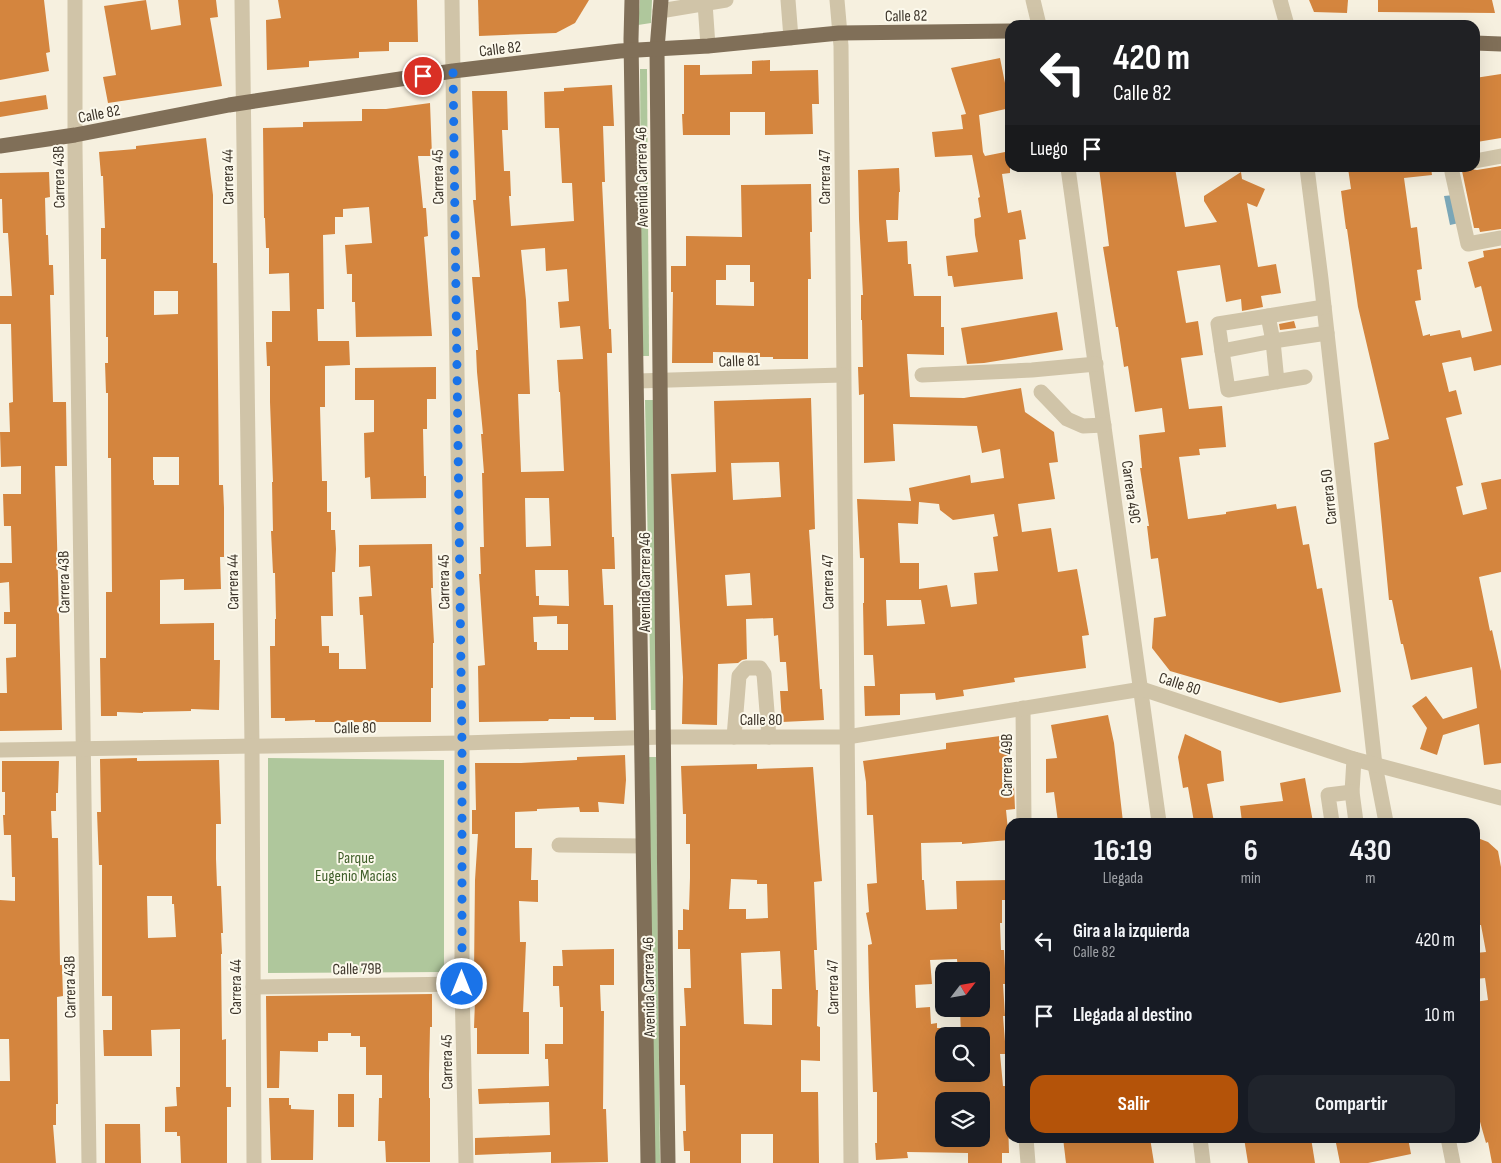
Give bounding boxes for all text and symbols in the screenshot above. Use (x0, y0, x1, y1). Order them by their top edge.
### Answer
street label: Calle 82 (885, 7, 927, 26)
street label: Calle 82 (478, 37, 522, 62)
text: 420 m (1113, 37, 1190, 80)
icon: left (1030, 40, 1095, 105)
pin (402, 55, 444, 97)
icon: arrive (409, 62, 437, 90)
text: Calle 82 (1113, 80, 1171, 107)
street label: Calle 82 (77, 101, 122, 128)
street label: Avenida Carrera 46 (632, 127, 653, 228)
icon: arrive (1078, 135, 1106, 163)
text: Luego (1030, 138, 1068, 161)
street label: Carrera 43B (49, 146, 70, 208)
street label: Carrera 44 (219, 149, 238, 205)
street label: Carrera 45 (429, 149, 448, 205)
street label: Carrera 47 (816, 149, 835, 205)
street label: Calle 81 (718, 351, 760, 372)
street label: Carrera 49C (1117, 459, 1144, 525)
street label: Carrera 50 (1317, 468, 1342, 525)
street label: Avenida Carrera 46 (636, 532, 655, 633)
street label: Carrera 43B (54, 551, 75, 613)
street label: Carrera 44 (224, 554, 243, 610)
street label: Carrera 45 (435, 554, 454, 610)
street label: Carrera 47 (819, 554, 838, 610)
street label: Calle 80 (1156, 669, 1203, 700)
street label: Calle 80 (740, 711, 782, 730)
street label: Calle 80 (333, 719, 377, 738)
street label: Carrera 49B (998, 734, 1017, 796)
text: 16:19 (1094, 833, 1152, 869)
text: 6 (1244, 833, 1258, 869)
text: 430 (1350, 833, 1391, 869)
park label: Parque Eugenio Macías (315, 849, 397, 886)
text: Llegada (1103, 869, 1143, 888)
text: min (1241, 869, 1261, 888)
text: m (1365, 869, 1376, 888)
text: Gira a la izquierda (1073, 920, 1190, 943)
icon: left (1030, 927, 1058, 955)
text: 420 m (1415, 929, 1455, 952)
street label: Avenida Carrera 46 (639, 937, 660, 1038)
text: Calle 82 (1073, 943, 1115, 962)
street label: Carrera 43B (60, 956, 81, 1018)
position arrow (435, 957, 487, 1009)
street label: Carrera 44 (227, 959, 246, 1015)
street label: Carrera 47 (824, 959, 843, 1015)
street label: Calle 79B (332, 960, 382, 979)
north arrow (935, 962, 990, 1018)
map controls (935, 962, 990, 1147)
icon: arrive (1030, 1002, 1058, 1030)
text: Llegada al destino (1073, 1004, 1192, 1027)
text: 10 m (1425, 1004, 1455, 1027)
button: search (935, 1027, 990, 1082)
street label: Carrera 45 (438, 1034, 457, 1090)
button: Salir (1030, 1075, 1238, 1133)
button: Compartir (1248, 1075, 1455, 1133)
button: layers (935, 1092, 990, 1147)

